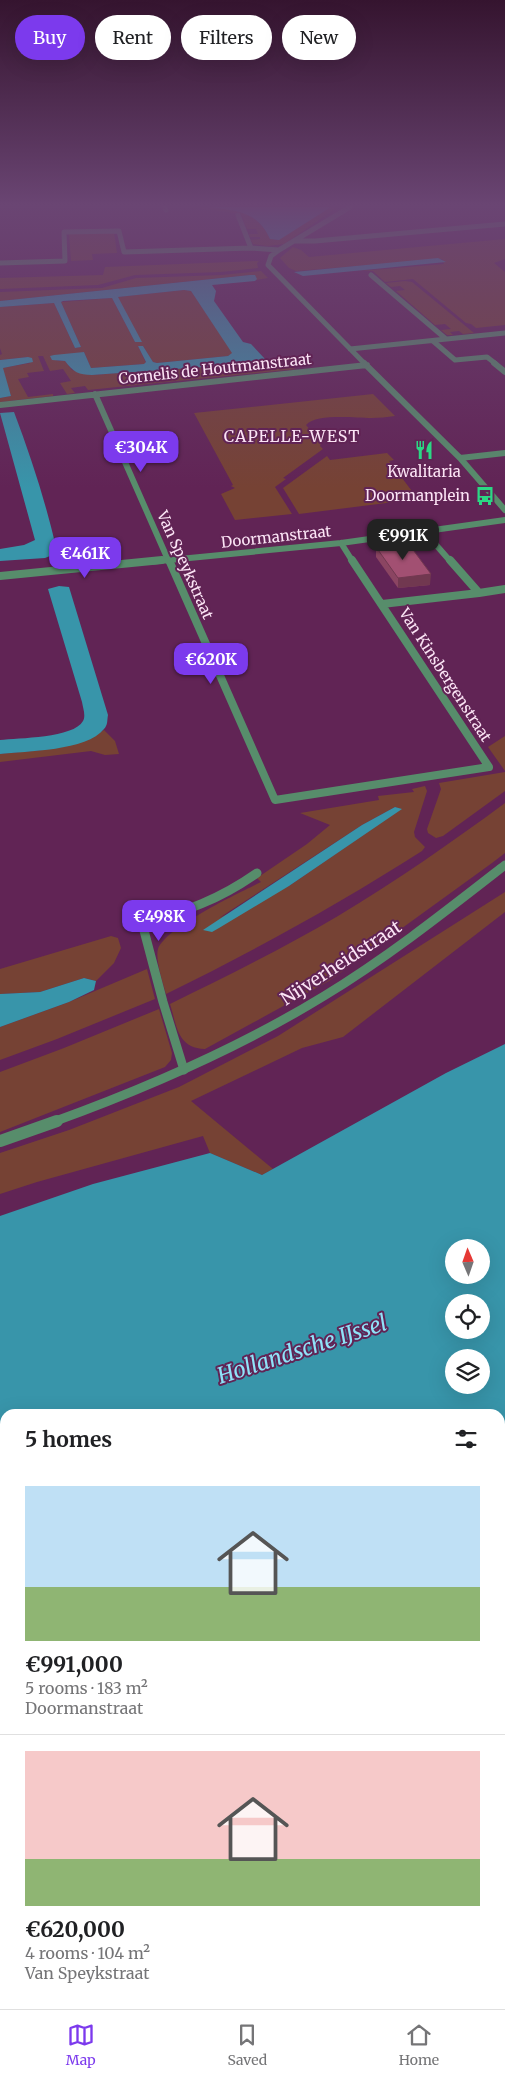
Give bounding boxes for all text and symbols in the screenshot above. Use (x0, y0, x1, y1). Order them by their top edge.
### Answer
chip: Buy (15, 15, 85, 60)
chip: Rent (95, 15, 171, 60)
chip: Filters (181, 15, 272, 60)
chip: New (282, 15, 356, 60)
street label: Cornelis de Houtmanstraat (117, 349, 313, 388)
district label: CAPELLE-WEST (224, 426, 360, 446)
pin: €304K (106, 430, 176, 473)
text: €304K (114, 437, 168, 457)
restaurant icon: Kwalitaria (413, 439, 435, 461)
place label: Kwalitaria (387, 462, 461, 481)
bus stop icon: Doormanplein (474, 485, 496, 507)
place label: Doormanplein (365, 486, 470, 505)
street label: Van Speykstraat (153, 507, 218, 622)
pin: €991K (368, 518, 438, 561)
street label: Doormanstraat (220, 521, 332, 552)
text: €991K (378, 525, 428, 545)
pin: €461K (50, 536, 120, 579)
text: €461K (60, 543, 110, 563)
street label: Van Kinsbergenstraat (394, 603, 496, 745)
pin: €620K (176, 642, 246, 685)
text: €620K (185, 649, 237, 669)
pin: €498K (124, 900, 194, 942)
text: €498K (133, 906, 185, 926)
street label: Nijverheidstraat (276, 915, 406, 1010)
north arrow (445, 1239, 490, 1284)
map controls (445, 1239, 490, 1394)
button: locate (445, 1294, 490, 1339)
water label: Hollandsche IJssel (213, 1308, 390, 1390)
button: layers (445, 1349, 490, 1394)
icon: filters (452, 1425, 480, 1453)
text: 5 homes (25, 1426, 112, 1453)
icon: home (208, 1518, 298, 1608)
text: €991,000 (25, 1651, 123, 1678)
text: 5 rooms · 183 m² (25, 1678, 148, 1698)
text: Doormanstraat (25, 1698, 143, 1718)
icon: home (208, 1784, 298, 1874)
text: €620,000 (25, 1916, 125, 1943)
text: 4 rooms · 104 m² (25, 1943, 150, 1963)
text: Van Speykstraat (25, 1963, 149, 1983)
tab: Map (66, 2021, 96, 2069)
tab: Saved (227, 2021, 267, 2069)
tab: Home (399, 2021, 439, 2069)

